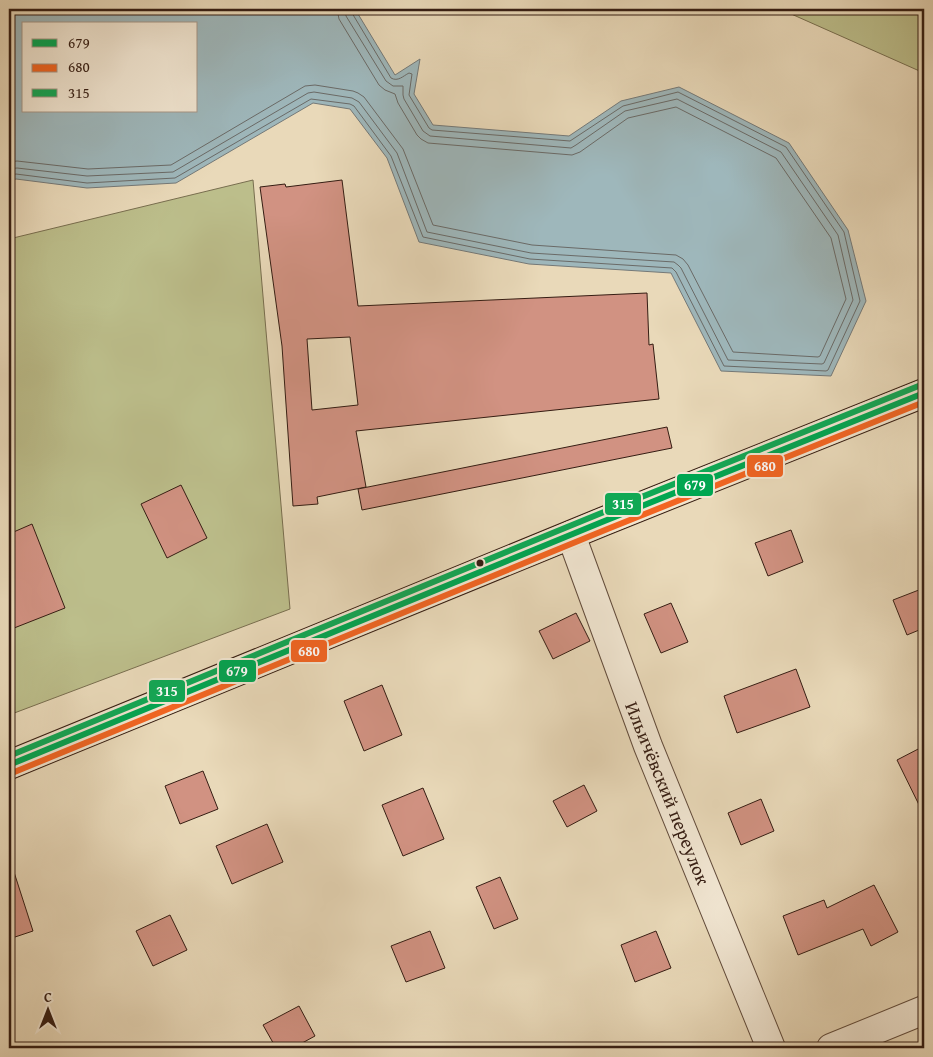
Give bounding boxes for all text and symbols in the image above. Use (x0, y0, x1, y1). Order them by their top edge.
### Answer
legend (22, 22, 198, 112)
text: 679 (68, 32, 90, 53)
text: 680 (68, 56, 90, 77)
text: 315 (68, 82, 90, 103)
line badge: 680 (746, 454, 784, 478)
text: 680 (754, 456, 776, 476)
line badge: 679 (676, 473, 714, 497)
text: 679 (684, 475, 706, 495)
line badge: 315 (604, 492, 642, 516)
text: 315 (612, 494, 634, 514)
unlabelled marker (475, 558, 485, 568)
line badge: 680 (290, 639, 328, 663)
text: 680 (298, 641, 320, 661)
line badge: 679 (218, 659, 257, 683)
text: 679 (226, 661, 248, 681)
line badge: 315 (148, 679, 186, 703)
text: 315 (156, 681, 178, 701)
street label: Ильичёвский переулок (618, 697, 718, 889)
north arrow (22, 984, 72, 1034)
text: С (44, 987, 52, 1007)

